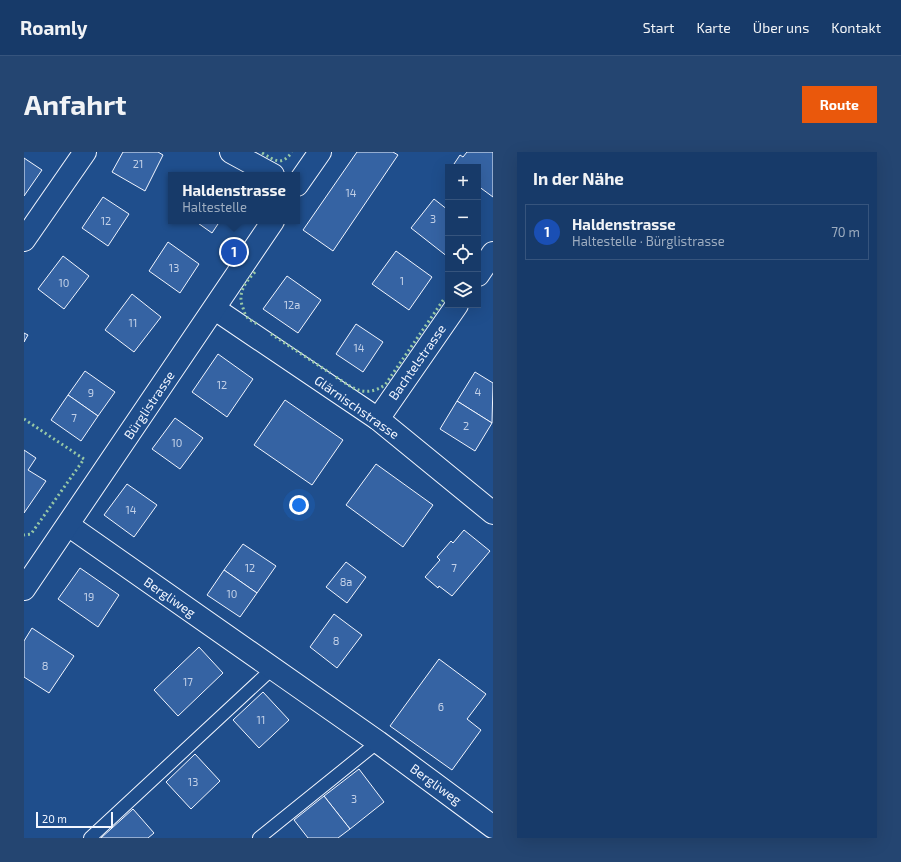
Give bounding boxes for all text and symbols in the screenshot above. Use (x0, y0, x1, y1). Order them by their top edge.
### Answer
text: Roamly (20, 16, 87, 39)
text: Start (643, 19, 674, 36)
text: Karte (696, 19, 731, 36)
text: Über uns (753, 19, 809, 36)
text: Kontakt (831, 19, 881, 36)
button: Route (802, 86, 877, 123)
text: Anfahrt (24, 87, 127, 121)
house number: 21 (133, 157, 143, 170)
map controls (445, 164, 481, 308)
button: + (445, 164, 481, 200)
text: In der Nähe (533, 168, 624, 188)
popup (168, 172, 300, 224)
text: Haldenstrasse (182, 181, 286, 199)
house number: 14 (345, 186, 357, 199)
text: Haltestelle (182, 199, 247, 215)
button: − (445, 200, 481, 236)
house number: 3 (430, 212, 436, 225)
house number: 12 (101, 214, 111, 227)
text: Haldenstrasse (572, 215, 676, 233)
text: 1 (544, 224, 550, 240)
text: 70 m (831, 224, 860, 240)
text: Haltestelle · Bürglistrasse (572, 233, 725, 249)
button: locate (445, 236, 481, 272)
pin: 1 (221, 237, 247, 267)
house number: 13 (169, 261, 179, 274)
button: layers (445, 272, 481, 308)
house number: 1 (400, 274, 404, 287)
house number: 10 (58, 276, 70, 289)
house number: 12a (284, 298, 300, 311)
house number: 11 (129, 316, 137, 329)
street label: Bachtelstrasse (385, 321, 449, 403)
house number: 14 (353, 341, 365, 354)
street label: Bürglistrasse (120, 368, 178, 442)
street label: Glärnischstrasse (312, 372, 402, 442)
house number: 12 (217, 378, 227, 391)
house number: 4 (475, 385, 482, 398)
house number: 9 (88, 386, 94, 399)
house number: 7 (71, 411, 77, 424)
house number: 2 (463, 419, 469, 432)
house number: 10 (171, 436, 183, 449)
your location (289, 495, 309, 515)
house number: 14 (125, 503, 137, 516)
house number: 12 (245, 561, 255, 574)
house number: 7 (451, 561, 457, 574)
street label: Bergliweg (141, 573, 199, 621)
house number: 8a (340, 575, 352, 588)
house number: 10 (226, 587, 238, 600)
house number: 19 (84, 590, 94, 603)
house number: 8 (333, 634, 339, 647)
house number: 8 (42, 659, 48, 672)
house number: 17 (183, 675, 193, 688)
house number: 6 (438, 700, 444, 713)
house number: 11 (257, 713, 265, 726)
street label: Bergliweg (407, 760, 465, 808)
house number: 13 (188, 775, 198, 788)
house number: 3 (351, 792, 357, 805)
scale bar (36, 810, 113, 829)
text: 20 m (42, 812, 67, 825)

